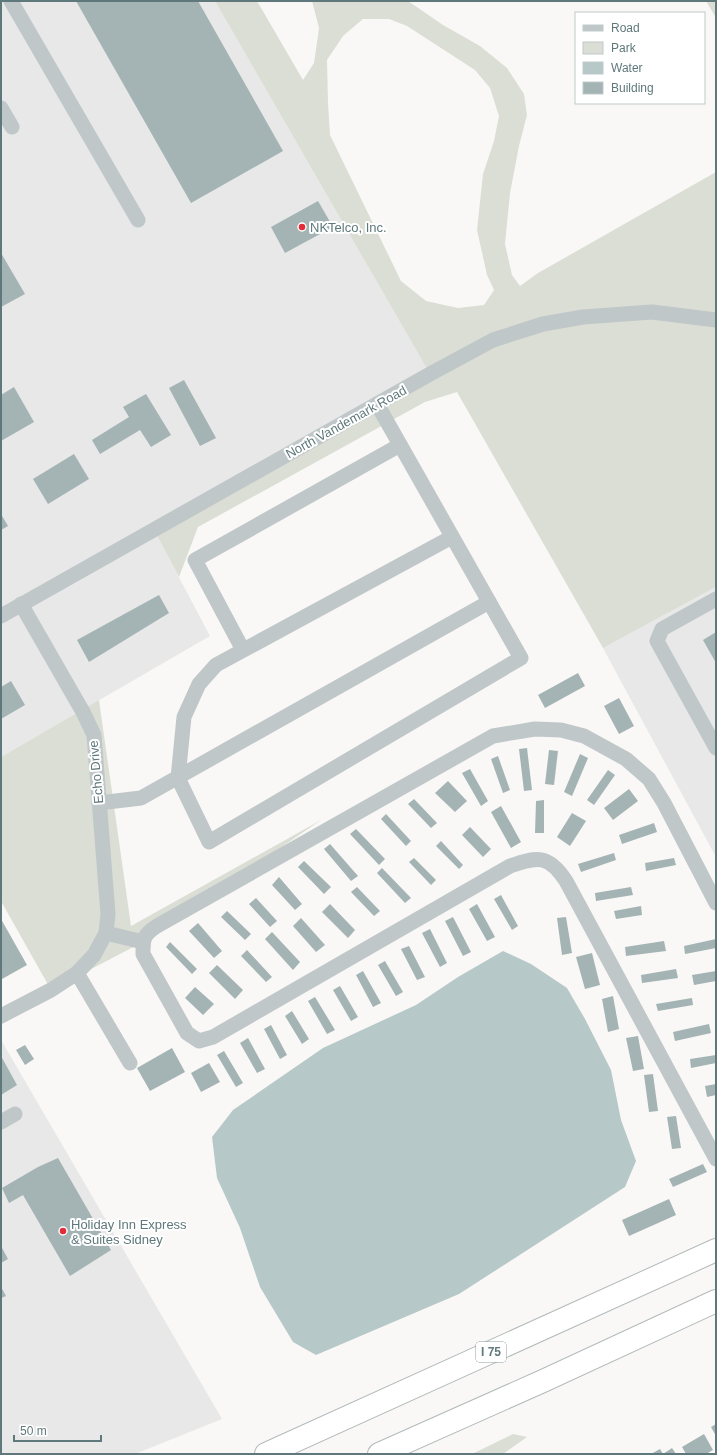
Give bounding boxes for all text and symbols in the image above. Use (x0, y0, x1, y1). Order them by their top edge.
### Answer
legend (575, 12, 705, 104)
text: Road (611, 21, 640, 35)
text: Park (611, 41, 637, 55)
text: Water (611, 61, 643, 75)
text: Building (611, 81, 654, 95)
place label: NKTelco, Inc. (310, 220, 387, 235)
marker: NKTelco, Inc. (297, 222, 307, 232)
street label: North Vandemark Road (283, 383, 409, 461)
street label: Echo Drive (86, 740, 106, 804)
place label: Holiday Inn Express & Suites Sidney (71, 1217, 187, 1247)
marker: Holiday Inn Express & Suites Sidney (58, 1226, 68, 1236)
road number: I 75 (476, 1342, 506, 1362)
scale bar (14, 1417, 101, 1443)
text: 50 m (20, 1424, 47, 1438)

